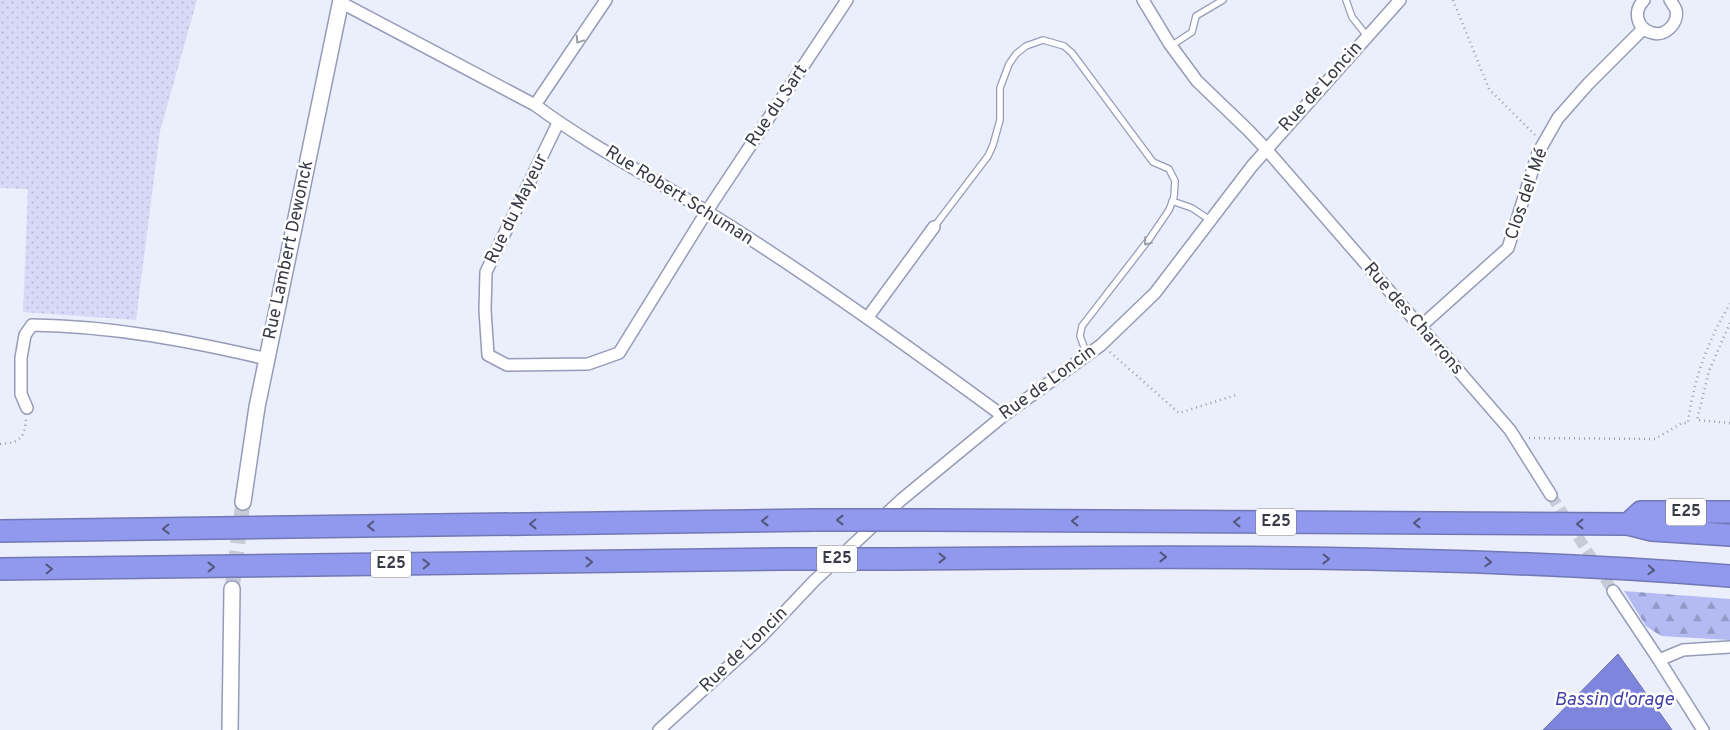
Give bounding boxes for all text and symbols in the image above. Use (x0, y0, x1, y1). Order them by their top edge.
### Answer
one-way arrow (576, 35, 585, 44)
street label: Rue de Loncin (1274, 37, 1368, 137)
street label: Rue du Sart (741, 60, 813, 152)
street label: Rue Robert Schuman (600, 141, 758, 251)
street label: Clos del' Mé (1501, 145, 1553, 243)
street label: Rue du Mayeur (480, 150, 554, 268)
street label: Rue Lambert Dewonck (259, 158, 319, 342)
one-way arrow (1144, 236, 1152, 245)
street label: Rue des Charrons (1358, 258, 1468, 380)
street label: Rue de Loncin (995, 340, 1101, 426)
road number: E25 (1666, 498, 1706, 526)
road number: E25 (1256, 508, 1296, 536)
one-way arrow (836, 515, 844, 525)
one-way arrow (761, 516, 769, 526)
one-way arrow (1070, 516, 1078, 526)
one-way arrow (1233, 517, 1240, 527)
one-way arrow (1413, 518, 1420, 528)
one-way arrow (529, 519, 536, 529)
one-way arrow (1575, 519, 1583, 529)
one-way arrow (366, 521, 374, 531)
one-way arrow (161, 524, 169, 534)
road number: E25 (817, 546, 857, 572)
road number: E25 (371, 550, 411, 578)
one-way arrow (1160, 552, 1168, 562)
one-way arrow (938, 553, 946, 563)
one-way arrow (1322, 554, 1330, 564)
one-way arrow (585, 557, 593, 567)
one-way arrow (1484, 557, 1492, 568)
one-way arrow (422, 559, 430, 569)
one-way arrow (207, 561, 215, 572)
one-way arrow (45, 563, 53, 574)
one-way arrow (1647, 565, 1655, 576)
street label: Rue de Loncin (695, 602, 793, 698)
water label: Bassin d'orage (1554, 688, 1674, 712)

